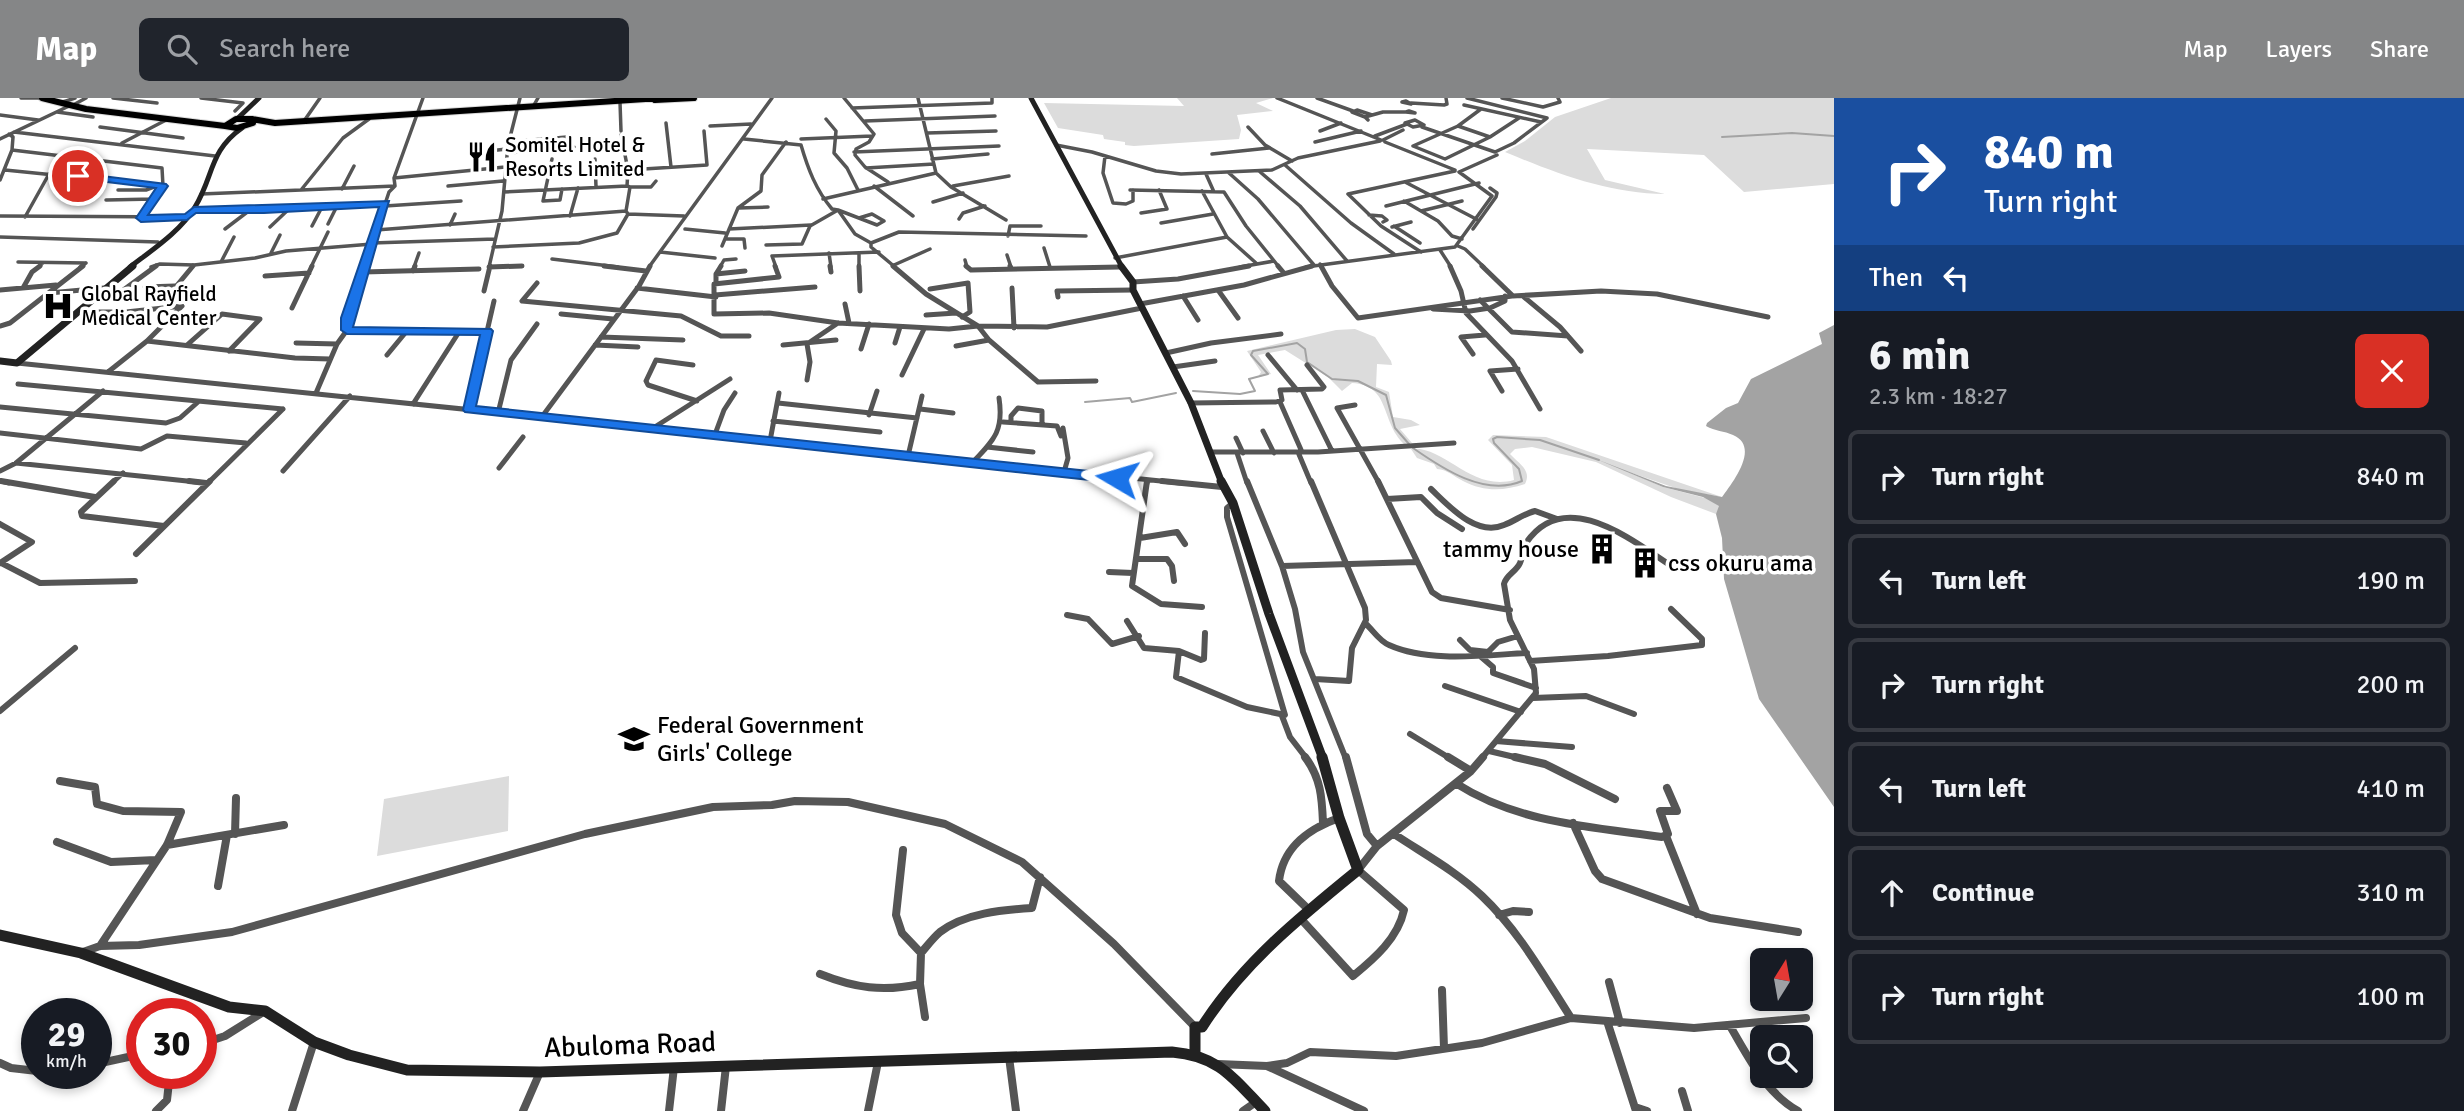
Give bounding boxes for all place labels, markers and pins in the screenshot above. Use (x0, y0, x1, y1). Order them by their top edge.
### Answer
place label: Somitel Hotel & Resorts Limited (505, 132, 645, 182)
restaurant icon: Somitel Hotel & Resorts Limited (465, 140, 499, 174)
pin (48, 146, 108, 206)
place label: Global Rayfield Medical Center (81, 281, 217, 331)
hospital icon: Global Rayfield Medical Center (41, 289, 75, 323)
building icon: tammy house (1585, 532, 1619, 566)
place label: tammy house (1443, 534, 1579, 564)
building icon: css okuru ama (1628, 546, 1662, 580)
place label: css okuru ama (1668, 548, 1814, 578)
place label: Federal Government Girls' College (657, 710, 864, 768)
school or university icon: Federal Government Girls' College (617, 722, 651, 756)

